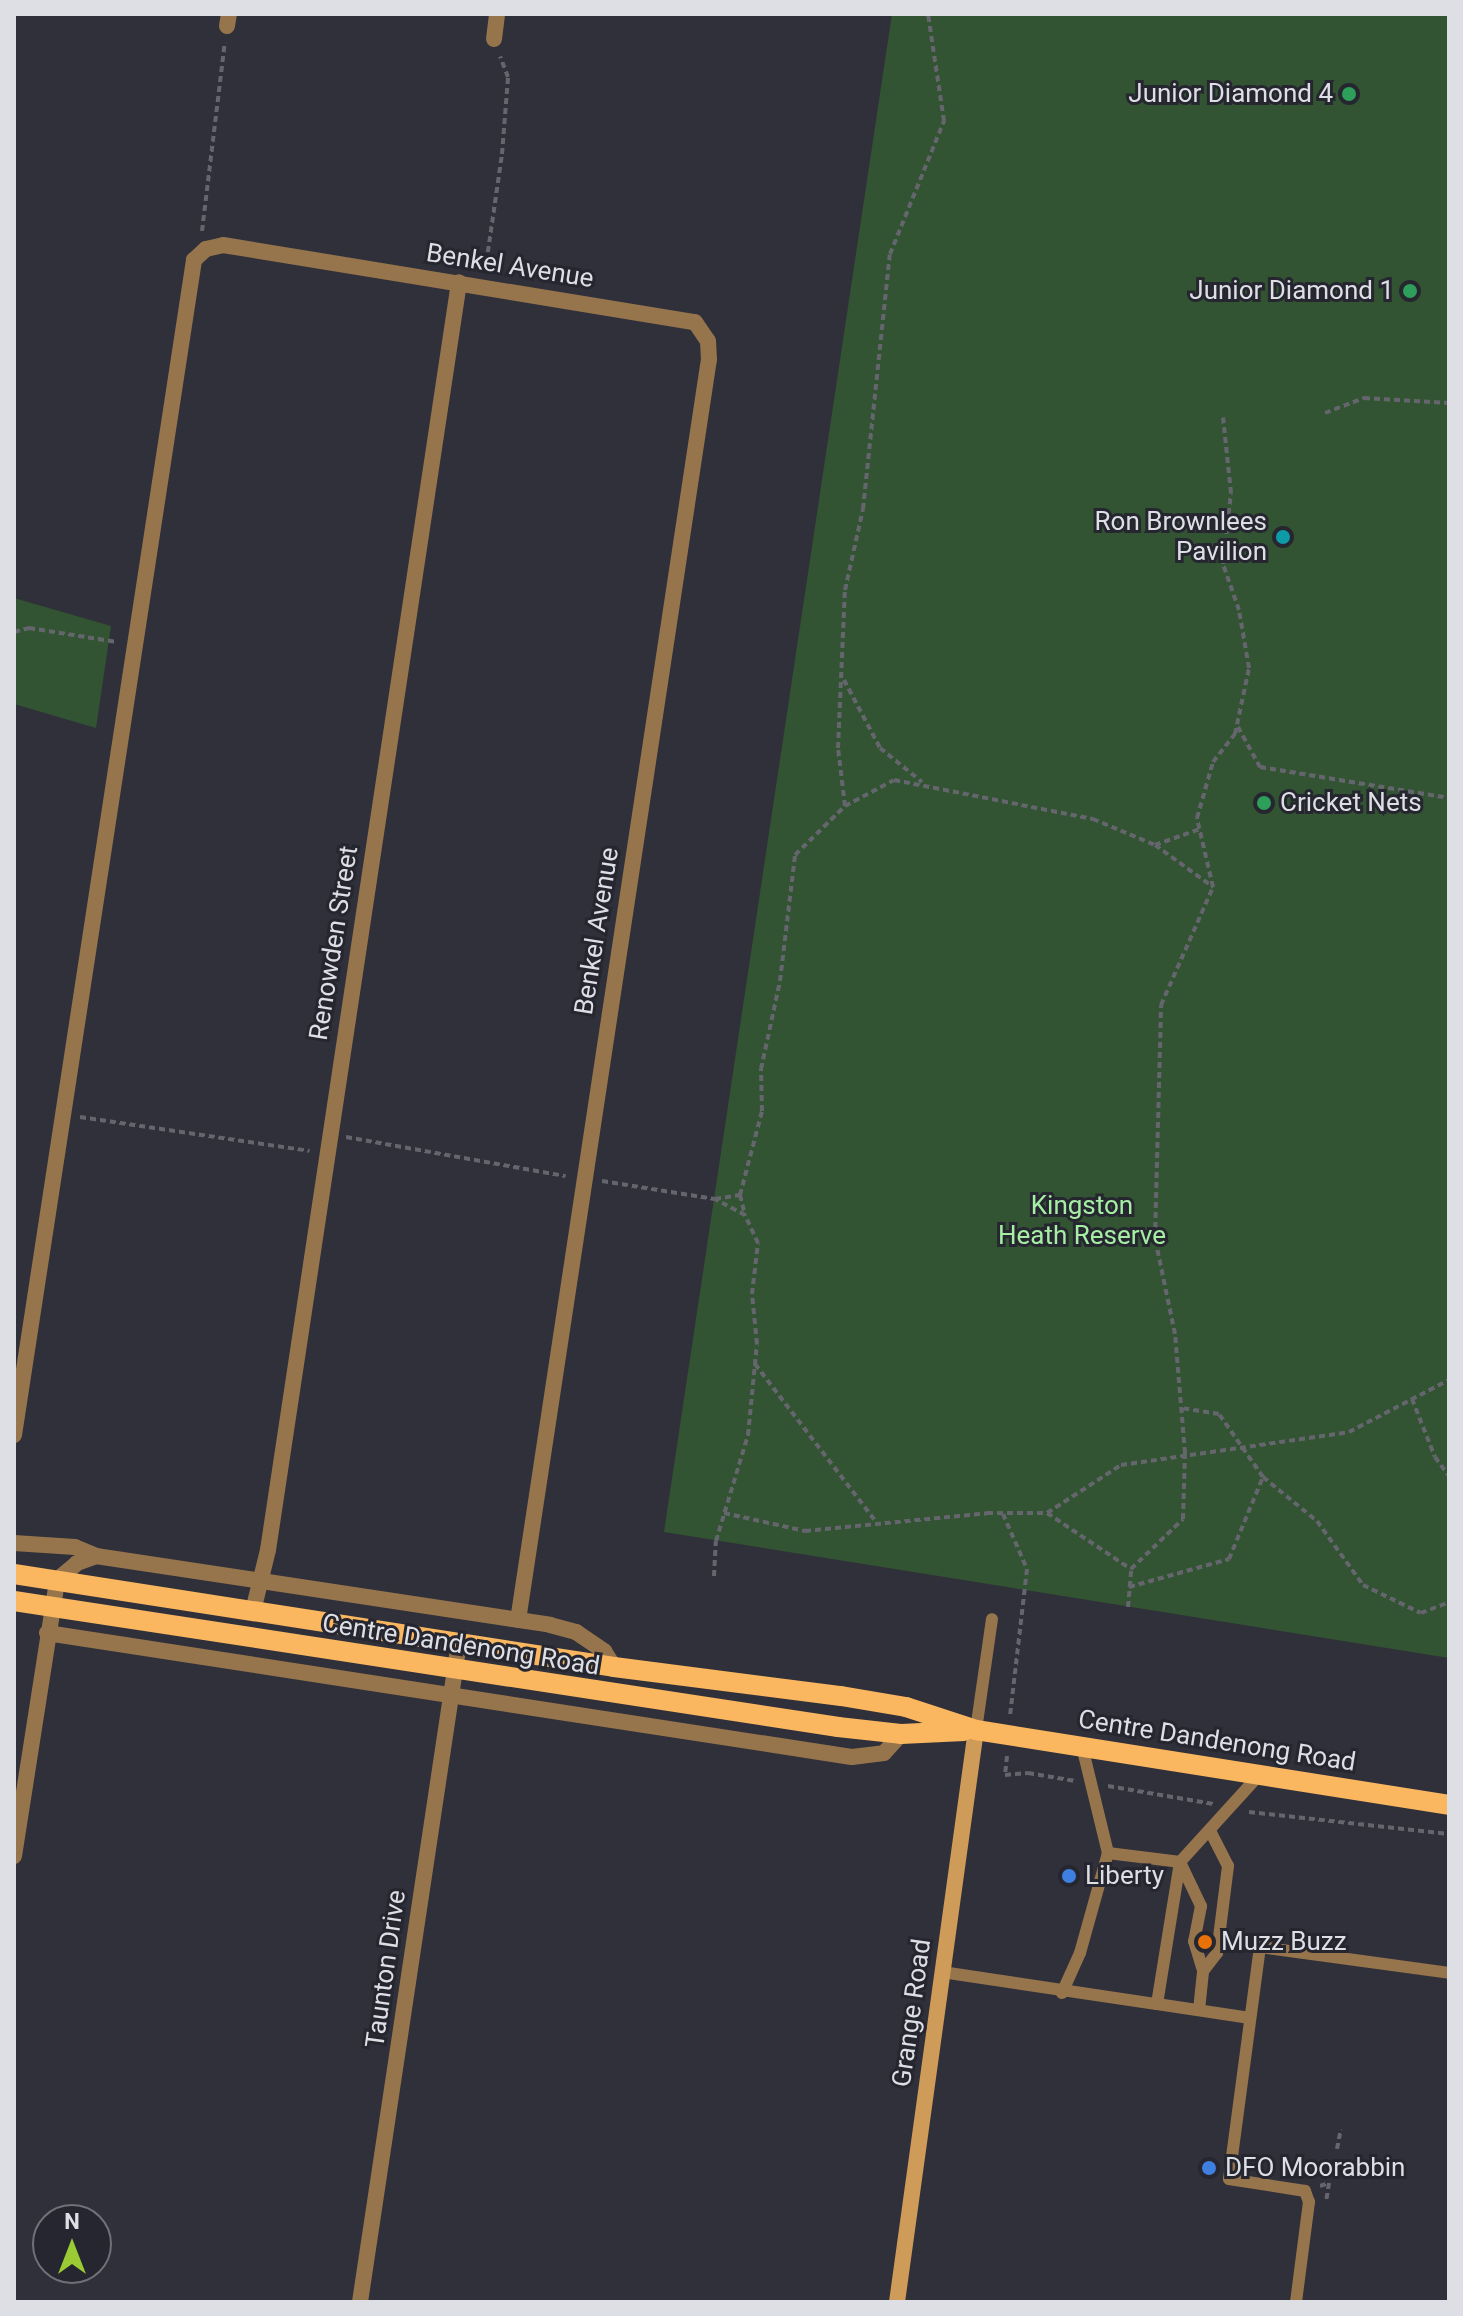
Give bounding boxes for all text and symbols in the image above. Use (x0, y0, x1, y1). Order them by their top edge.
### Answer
place label: Junior Diamond 4 (1128, 78, 1333, 110)
marker: Junior Diamond 4 (1340, 85, 1358, 103)
street label: Benkel Avenue (424, 237, 596, 295)
place label: Junior Diamond 1 (1189, 275, 1394, 307)
marker: Junior Diamond 1 (1401, 282, 1419, 300)
place label: Ron Brownlees Pavilion (1095, 506, 1267, 568)
marker: Ron Brownlees Pavilion (1274, 528, 1292, 546)
place label: Cricket Nets (1280, 787, 1422, 819)
marker: Cricket Nets (1255, 794, 1273, 812)
street label: Renowden Street (303, 844, 365, 1042)
street label: Benkel Avenue (568, 845, 626, 1017)
park label: Kingston Heath Reserve (998, 1190, 1166, 1252)
street label: Centre Dandenong Road (320, 1608, 602, 1682)
street label: Centre Dandenong Road (1076, 1704, 1358, 1778)
place label: Liberty (1085, 1860, 1164, 1892)
marker: Liberty (1060, 1867, 1078, 1885)
street label: Taunton Drive (359, 1888, 413, 2050)
place label: Muzz Buzz (1221, 1926, 1347, 1958)
marker: Muzz Buzz (1196, 1933, 1214, 1951)
street label: Grange Road (886, 1937, 938, 2089)
place label: DFO Moorabbin (1225, 2152, 1405, 2184)
marker: DFO Moorabbin (1200, 2159, 1218, 2177)
north arrow (32, 2204, 112, 2284)
text: N (64, 2209, 80, 2234)

